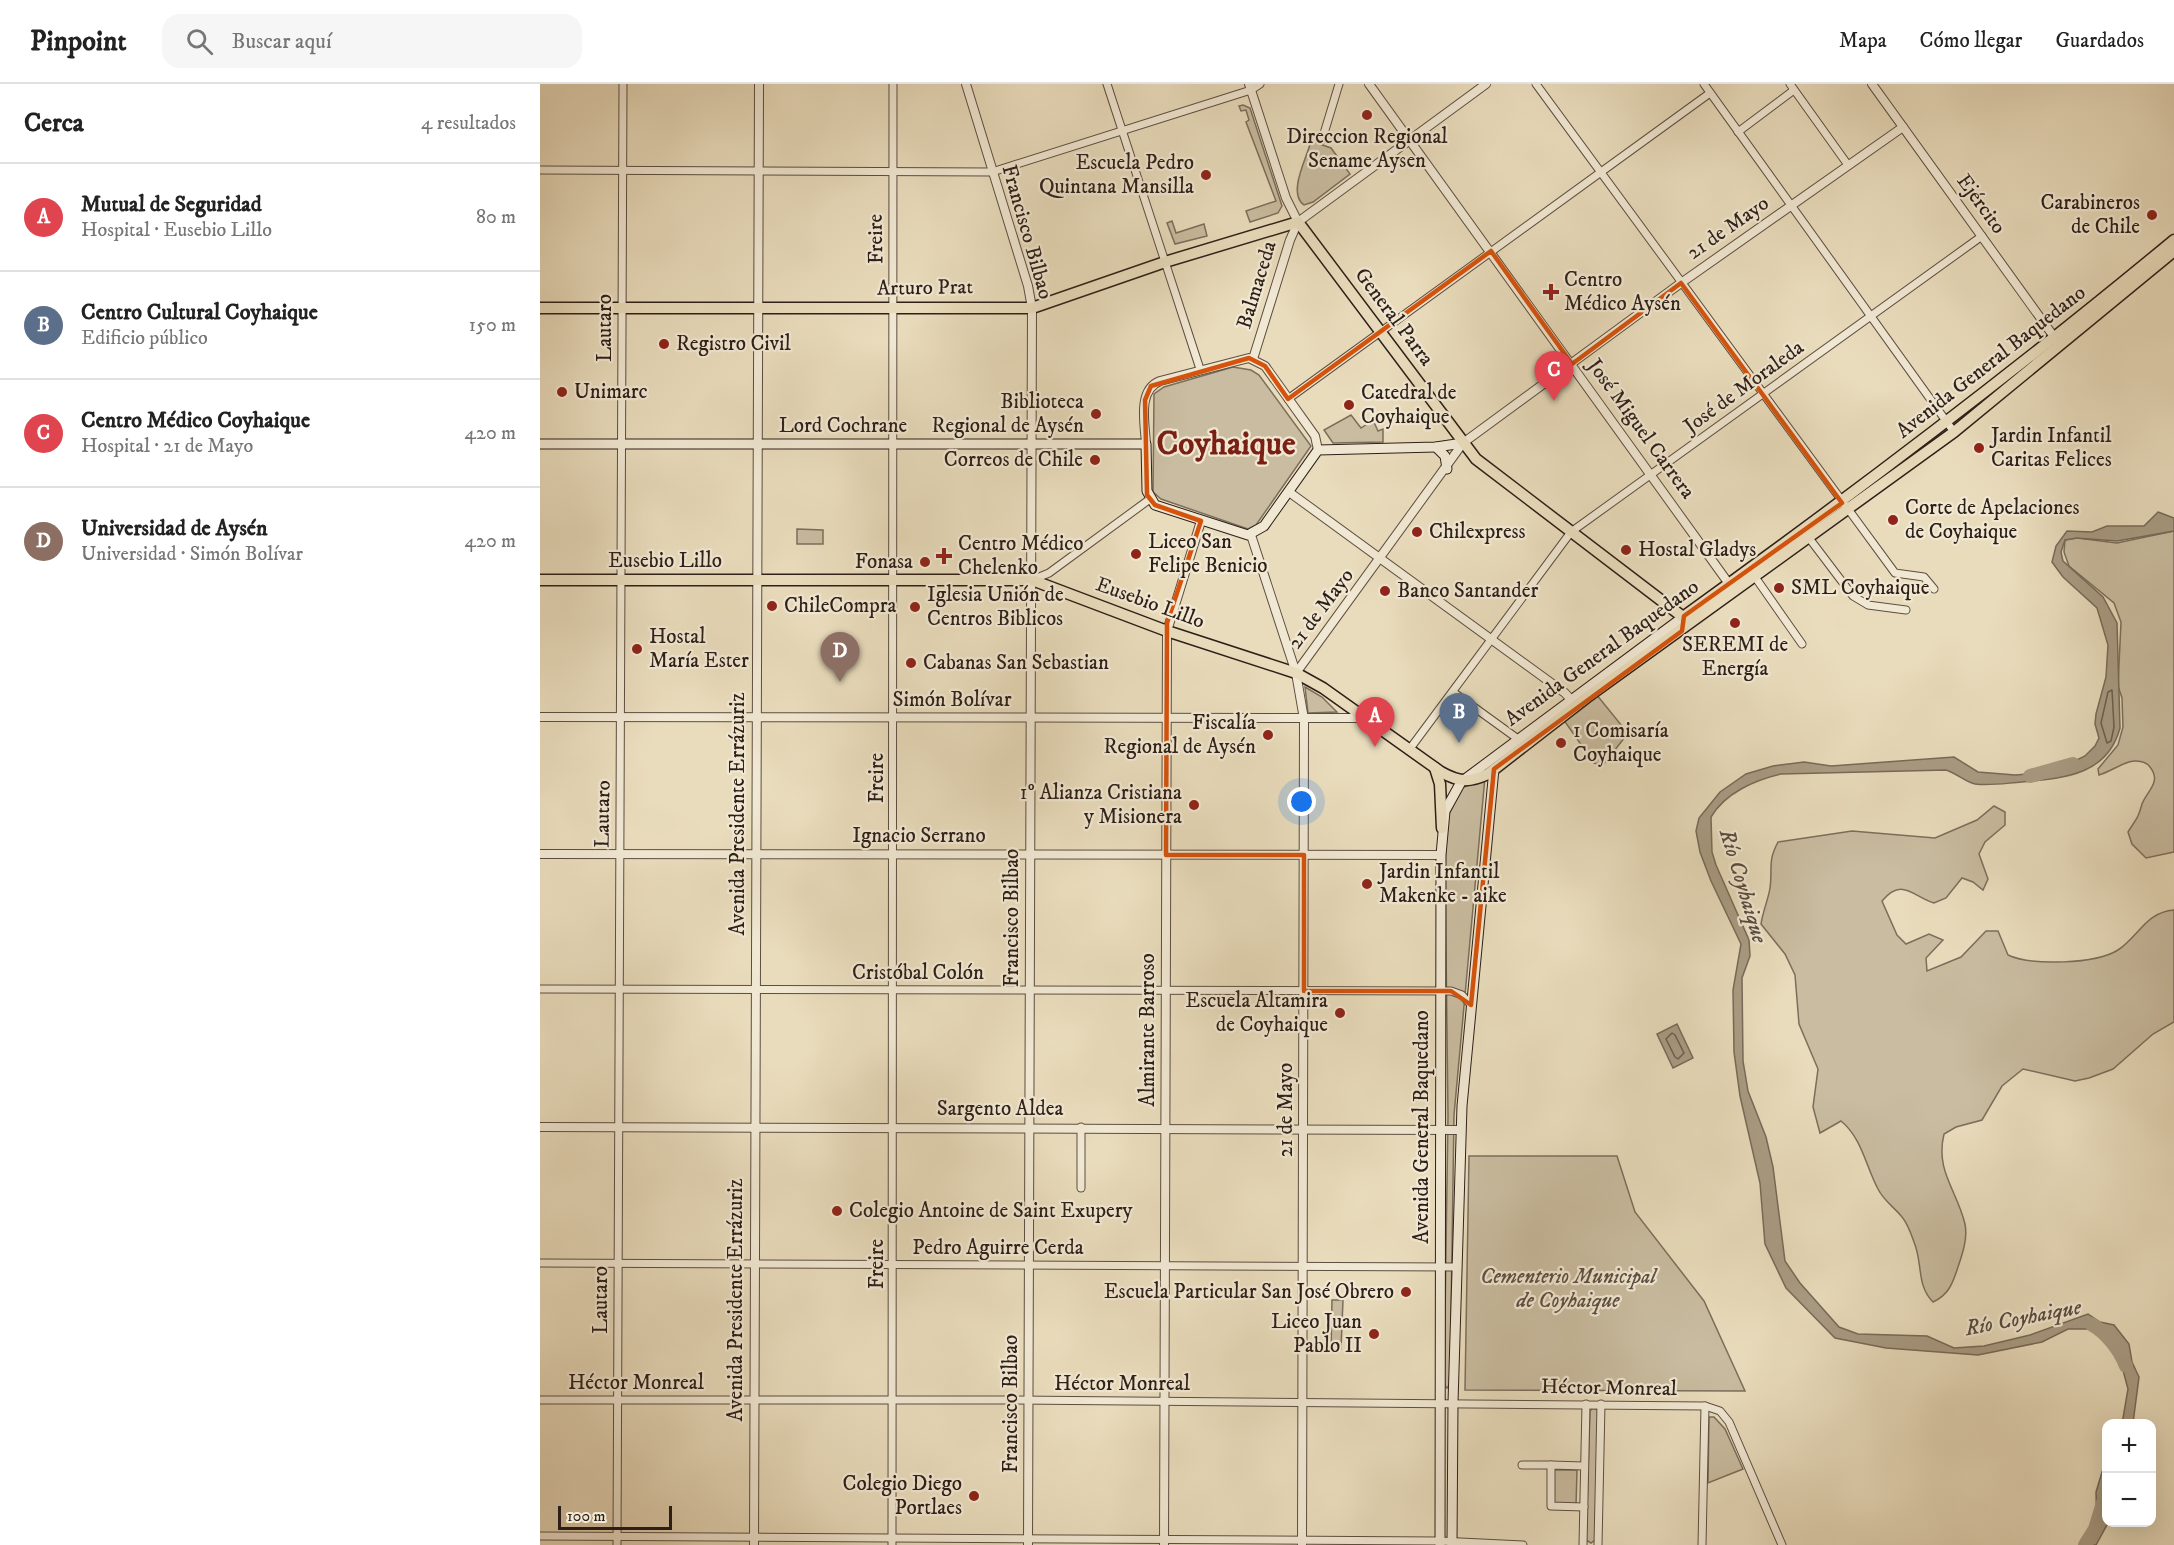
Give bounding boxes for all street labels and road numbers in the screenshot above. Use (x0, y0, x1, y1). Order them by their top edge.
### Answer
street label: Francisco Bilbao (995, 162, 1059, 302)
street label: Ejército (1951, 169, 2011, 239)
street label: 21 de Mayo (1682, 190, 1774, 266)
street label: Freire (863, 213, 889, 264)
street label: Balmaceda (1231, 238, 1283, 332)
street label: General Parra (1349, 263, 1439, 371)
street label: Arturo Prat (877, 274, 974, 302)
street label: Avenida General Baquedano (1891, 280, 2091, 444)
street label: Lautaro (592, 294, 618, 362)
street label: José de Moraleda (1677, 335, 1809, 440)
street label: José Miguel Carrera (1580, 352, 1701, 504)
street label: Lord Cochrane (779, 413, 908, 439)
street label: Eusebio Lillo (608, 548, 722, 574)
street label: 21 de Mayo (1282, 564, 1360, 654)
street label: Eusebio Lillo (1092, 571, 1208, 635)
street label: Avenida General Baquedano (1500, 574, 1704, 732)
street label: Simón Bolívar (893, 687, 1012, 713)
street label: Avenida Presidente Errázuriz (725, 692, 751, 936)
street label: Freire (864, 753, 890, 803)
street label: Lautaro (589, 780, 617, 848)
street label: Ignacio Serrano (852, 823, 986, 849)
street label: Francisco Bilbao (999, 849, 1025, 987)
street label: Almirante Barroso (1135, 953, 1161, 1107)
street label: Cristóbal Colón (852, 960, 984, 986)
street label: Avenida General Baquedano (1409, 1010, 1435, 1244)
street label: 21 de Mayo (1273, 1063, 1299, 1157)
street label: Sargento Aldea (937, 1096, 1063, 1122)
street label: Avenida Presidente Errázuriz (723, 1178, 749, 1422)
street label: Pedro Aguirre Cerda (912, 1235, 1084, 1261)
street label: Freire (864, 1239, 890, 1289)
street label: Lautaro (588, 1266, 614, 1334)
street label: Francisco Bilbao (998, 1335, 1024, 1473)
street label: Héctor Monreal (568, 1370, 705, 1396)
street label: Héctor Monreal (1054, 1371, 1191, 1397)
street label: Héctor Monreal (1541, 1374, 1678, 1402)

